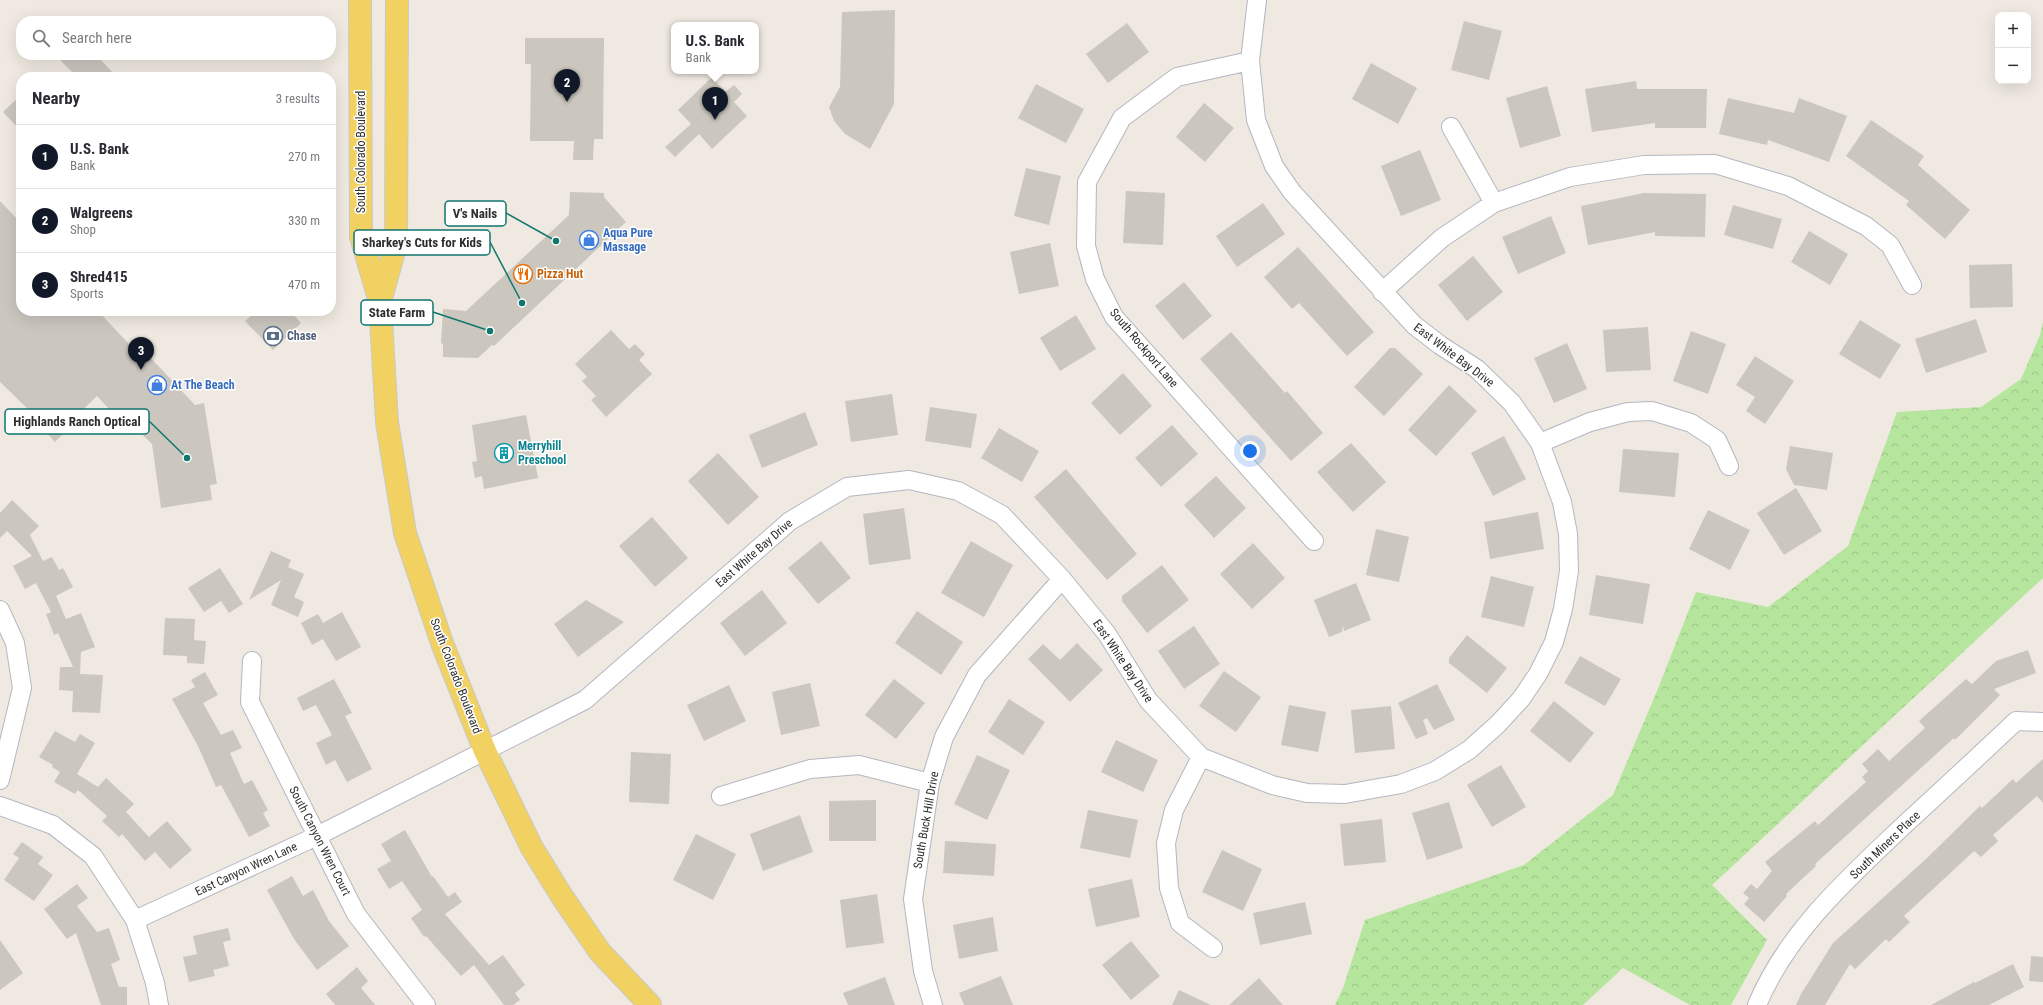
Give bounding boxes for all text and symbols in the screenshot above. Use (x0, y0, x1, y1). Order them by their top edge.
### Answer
map controls (1995, 12, 2031, 84)
button: + (1995, 12, 2031, 48)
search box (16, 16, 336, 60)
popup (671, 22, 759, 74)
icon: search (30, 27, 52, 49)
text: Search here (62, 29, 132, 47)
text: U.S. Bank (686, 32, 744, 50)
button: − (1995, 48, 2031, 84)
text: Bank (686, 50, 711, 65)
pin: 2 (554, 69, 580, 102)
pin: 1 (702, 87, 728, 120)
text: Nearby (32, 88, 80, 108)
text: 3 results (276, 91, 320, 106)
street label: South Colorado Boulevard (354, 91, 368, 213)
text: U.S. Bank (70, 140, 129, 158)
text: 1 (42, 149, 48, 164)
text: 270 m (288, 149, 320, 164)
text: Bank (70, 158, 95, 173)
callout: V's Nails (445, 201, 506, 226)
text: Walgreens (70, 204, 133, 222)
text: V's Nails (453, 206, 497, 221)
text: 2 (42, 213, 48, 228)
text: 330 m (288, 213, 320, 228)
text: Shop (70, 222, 96, 237)
place label: Aqua Pure Massage (603, 226, 653, 254)
shop icon: Aqua Pure Massage (578, 229, 600, 251)
callout: Sharkey's Cuts for Kids (354, 230, 490, 255)
text: Sharkey's Cuts for Kids (362, 235, 482, 250)
restaurant icon: Pizza Hut (512, 263, 534, 285)
place label: Pizza Hut (537, 267, 583, 281)
text: Shred415 (70, 268, 128, 286)
text: 3 (42, 277, 48, 292)
text: 470 m (288, 277, 320, 292)
text: Sports (70, 286, 104, 301)
callout: State Farm (361, 300, 433, 325)
text: State Farm (369, 305, 425, 320)
street label: South Rockport Lane (1107, 306, 1181, 391)
street label: East White Bay Drive (1411, 320, 1497, 390)
bank icon: Chase (262, 325, 284, 347)
place label: Chase (287, 329, 317, 343)
pin: 3 (128, 337, 154, 370)
shop icon: At The Beach (146, 374, 168, 396)
place label: At The Beach (171, 378, 235, 392)
callout: Highlands Ranch Optical (5, 409, 149, 434)
text: Highlands Ranch Optical (13, 414, 141, 429)
place label: Merryhill Preschool (518, 439, 566, 467)
your location (1240, 441, 1260, 461)
building icon: Merryhill Preschool (493, 442, 515, 464)
street label: East White Bay Drive (713, 516, 795, 590)
street label: South Colorado Boulevard (427, 616, 485, 736)
street label: East White Bay Drive (1090, 617, 1156, 705)
street label: South Buck Hill Drive (911, 770, 942, 870)
street label: South Canyon Wren Court (286, 784, 354, 898)
street label: South Miners Place (1847, 808, 1923, 882)
street label: East Canyon Wren Lane (193, 839, 300, 899)

